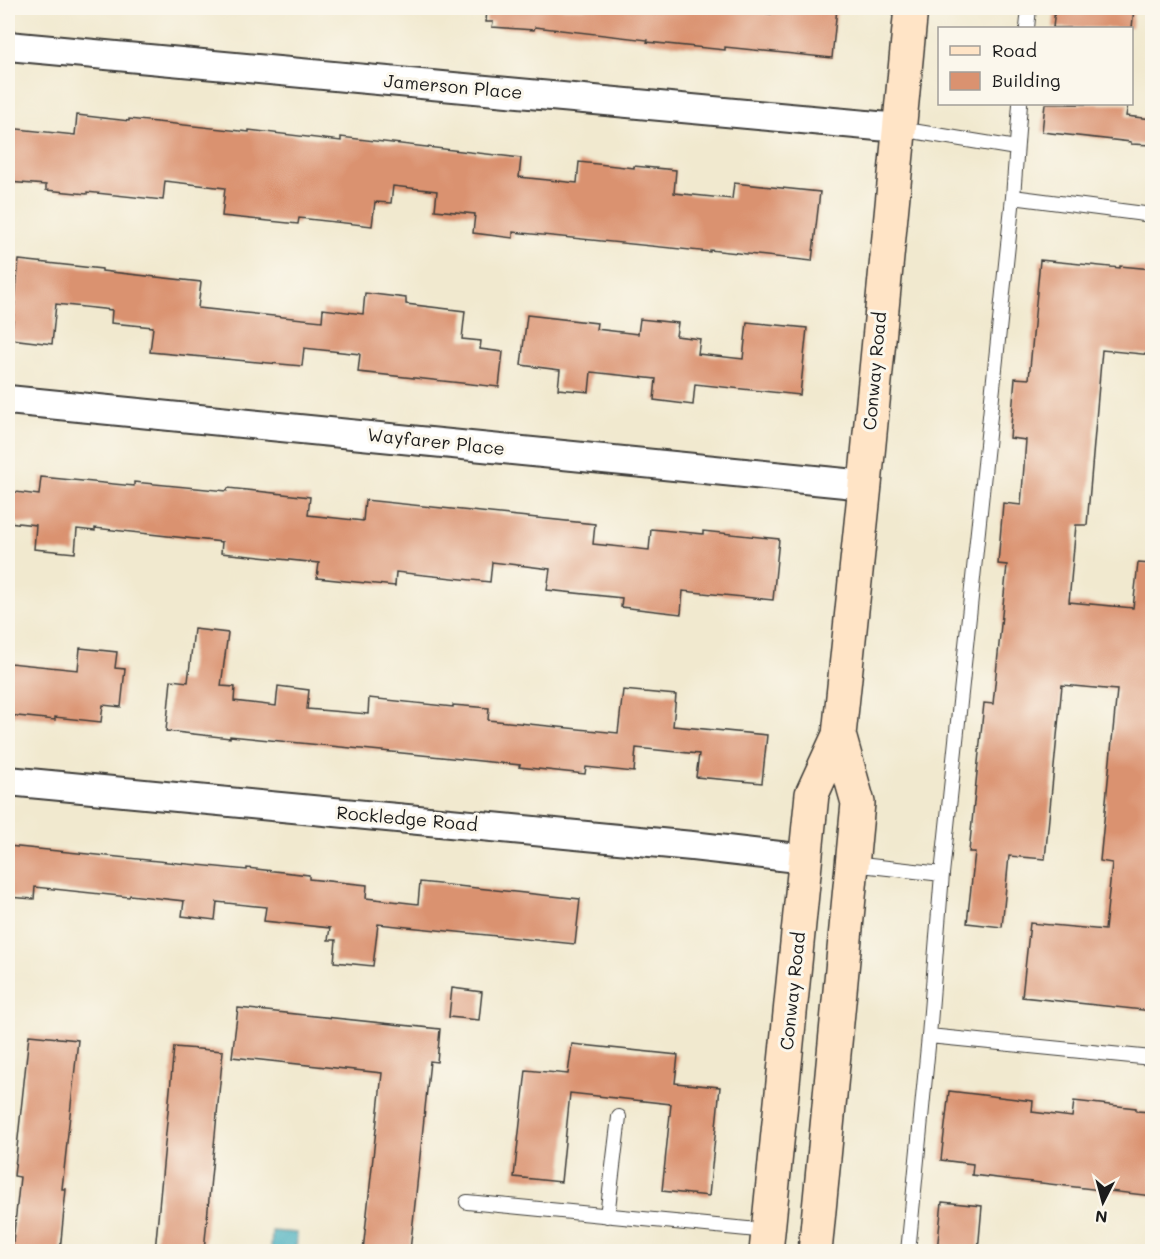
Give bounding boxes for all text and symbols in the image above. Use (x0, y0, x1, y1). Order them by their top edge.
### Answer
legend (938, 27, 1133, 105)
text: Road (992, 38, 1037, 62)
street label: Jamerson Place (383, 68, 523, 104)
text: Building (992, 68, 1060, 92)
street label: Conway Road (857, 311, 891, 431)
street label: Wayfarer Place (366, 422, 506, 460)
street label: Rockledge Road (336, 800, 479, 836)
street label: Conway Road (774, 931, 810, 1051)
north arrow (1073, 1172, 1133, 1232)
text: N (1094, 1206, 1109, 1228)

